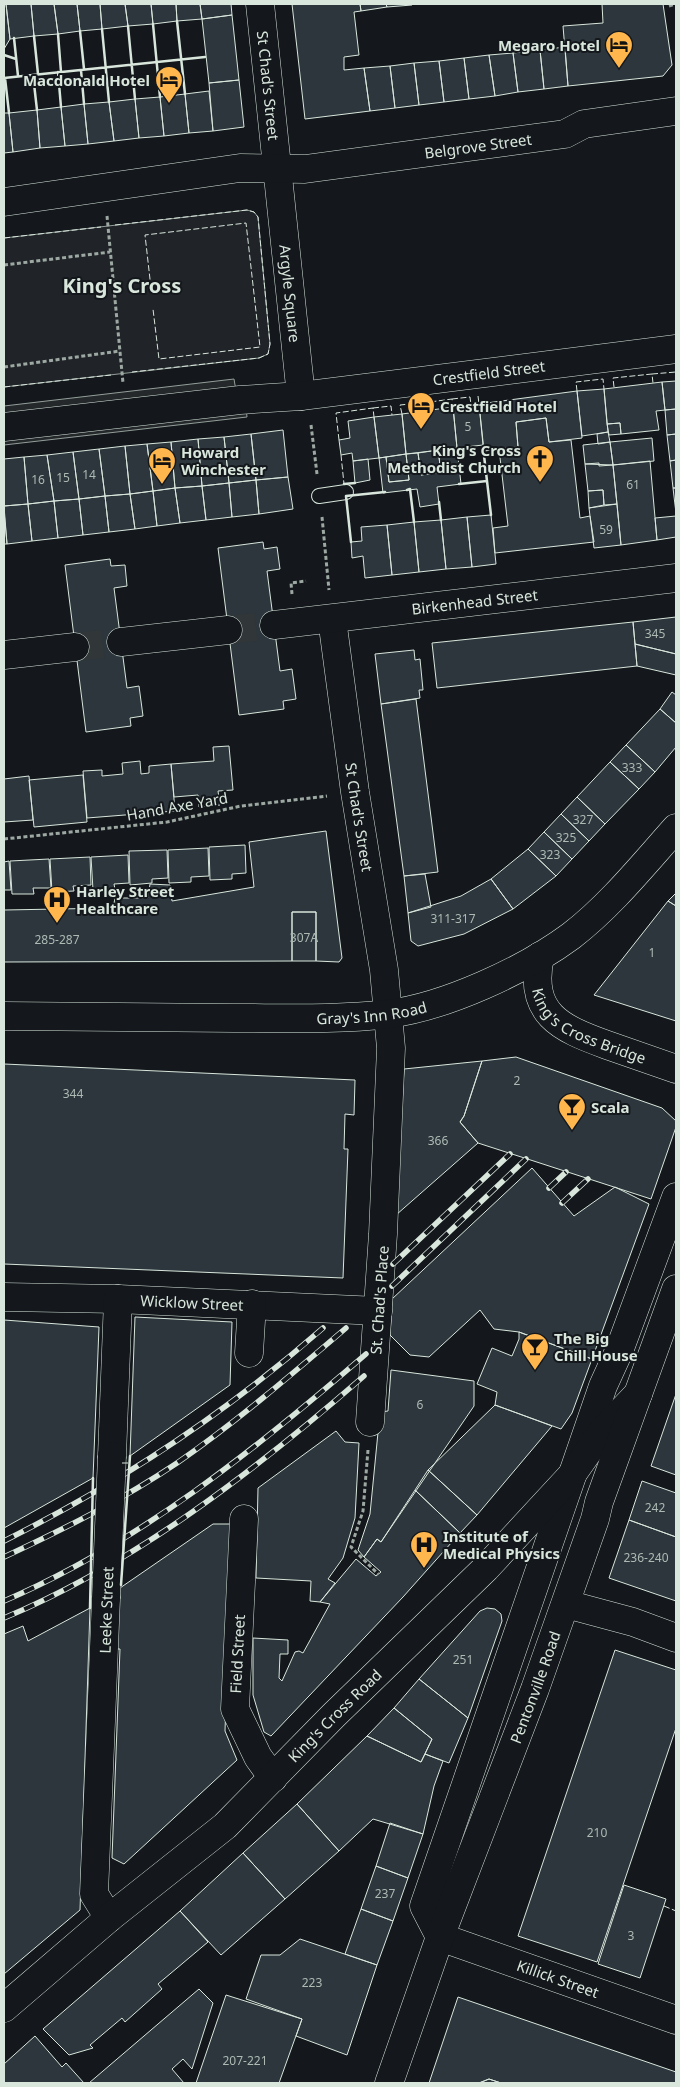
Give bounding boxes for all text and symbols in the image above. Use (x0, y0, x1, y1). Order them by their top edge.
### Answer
street label: St Chad's Street (253, 30, 284, 142)
hotel icon: Megaro Hotel (604, 30, 634, 69)
place label: Megaro Hotel (498, 35, 600, 55)
hotel icon: Macdonald Hotel (154, 65, 184, 104)
place label: Macdonald Hotel (23, 70, 150, 90)
street label: Belgrove Street (423, 129, 533, 163)
street label: Argyle Square (275, 243, 305, 343)
district label: King's Cross (63, 272, 181, 299)
street label: Crestfield Street (432, 355, 547, 389)
hotel icon: Crestfield Hotel (406, 391, 436, 430)
place label: Crestfield Hotel (440, 396, 557, 416)
house number: 5 (465, 418, 472, 435)
place label: King's Cross Methodist Church (387, 440, 521, 477)
place label: Howard Winchester (181, 442, 266, 479)
church icon: King's Cross Methodist Church (525, 444, 555, 483)
hotel icon: Howard Winchester (147, 446, 177, 485)
house number: 14 (82, 466, 96, 483)
house number: 15 (56, 469, 70, 486)
house number: 16 (31, 471, 45, 488)
house number: 61 (626, 476, 640, 493)
house number: 59 (599, 521, 613, 538)
street label: Birkenhead Street (410, 584, 539, 619)
house number: 345 (645, 625, 665, 642)
house number: 333 (622, 759, 642, 776)
street label: St Chad's Street (341, 761, 378, 874)
street label: Hand Axe Yard (125, 787, 229, 825)
house number: 327 (573, 811, 593, 828)
house number: 325 (556, 829, 576, 846)
house number: 323 (540, 846, 560, 863)
place label: Harley Street Healthcare (76, 881, 175, 918)
hospital icon: Harley Street Healthcare (42, 885, 72, 924)
house number: 311-317 (430, 910, 476, 927)
house number: 307A (290, 929, 318, 946)
house number: 285-287 (34, 931, 80, 948)
house number: 1 (649, 944, 655, 961)
street label: King's Cross Bridge (528, 986, 649, 1068)
street label: Gray's Inn Road (316, 996, 429, 1028)
house number: 2 (514, 1072, 521, 1089)
house number: 344 (63, 1085, 83, 1102)
bar icon: Scala (557, 1092, 587, 1131)
place label: Scala (591, 1097, 629, 1117)
house number: 366 (428, 1132, 448, 1149)
street label: St. Chad's Place (365, 1245, 393, 1355)
street label: Wicklow Street (140, 1290, 245, 1315)
place label: The Big Chill House (554, 1328, 638, 1365)
bar icon: The Big Chill House (520, 1332, 550, 1371)
house number: 6 (417, 1396, 424, 1413)
house number: 242 (645, 1499, 665, 1516)
place label: Institute of Medical Physics (443, 1526, 560, 1563)
hospital icon: Institute of Medical Physics (409, 1530, 439, 1569)
house number: 236-240 (623, 1549, 669, 1566)
street label: Leeke Street (94, 1566, 118, 1654)
street label: Field Street (225, 1613, 249, 1694)
street label: Pentonville Road (505, 1628, 565, 1746)
house number: 251 (453, 1651, 473, 1668)
street label: King's Cross Road (283, 1664, 386, 1766)
house number: 210 (587, 1824, 607, 1841)
house number: 237 (375, 1885, 395, 1902)
house number: 3 (628, 1927, 635, 1944)
street label: Killick Street (514, 1955, 602, 2002)
house number: 223 (302, 1974, 322, 1991)
house number: 207-221 (222, 2052, 268, 2069)

